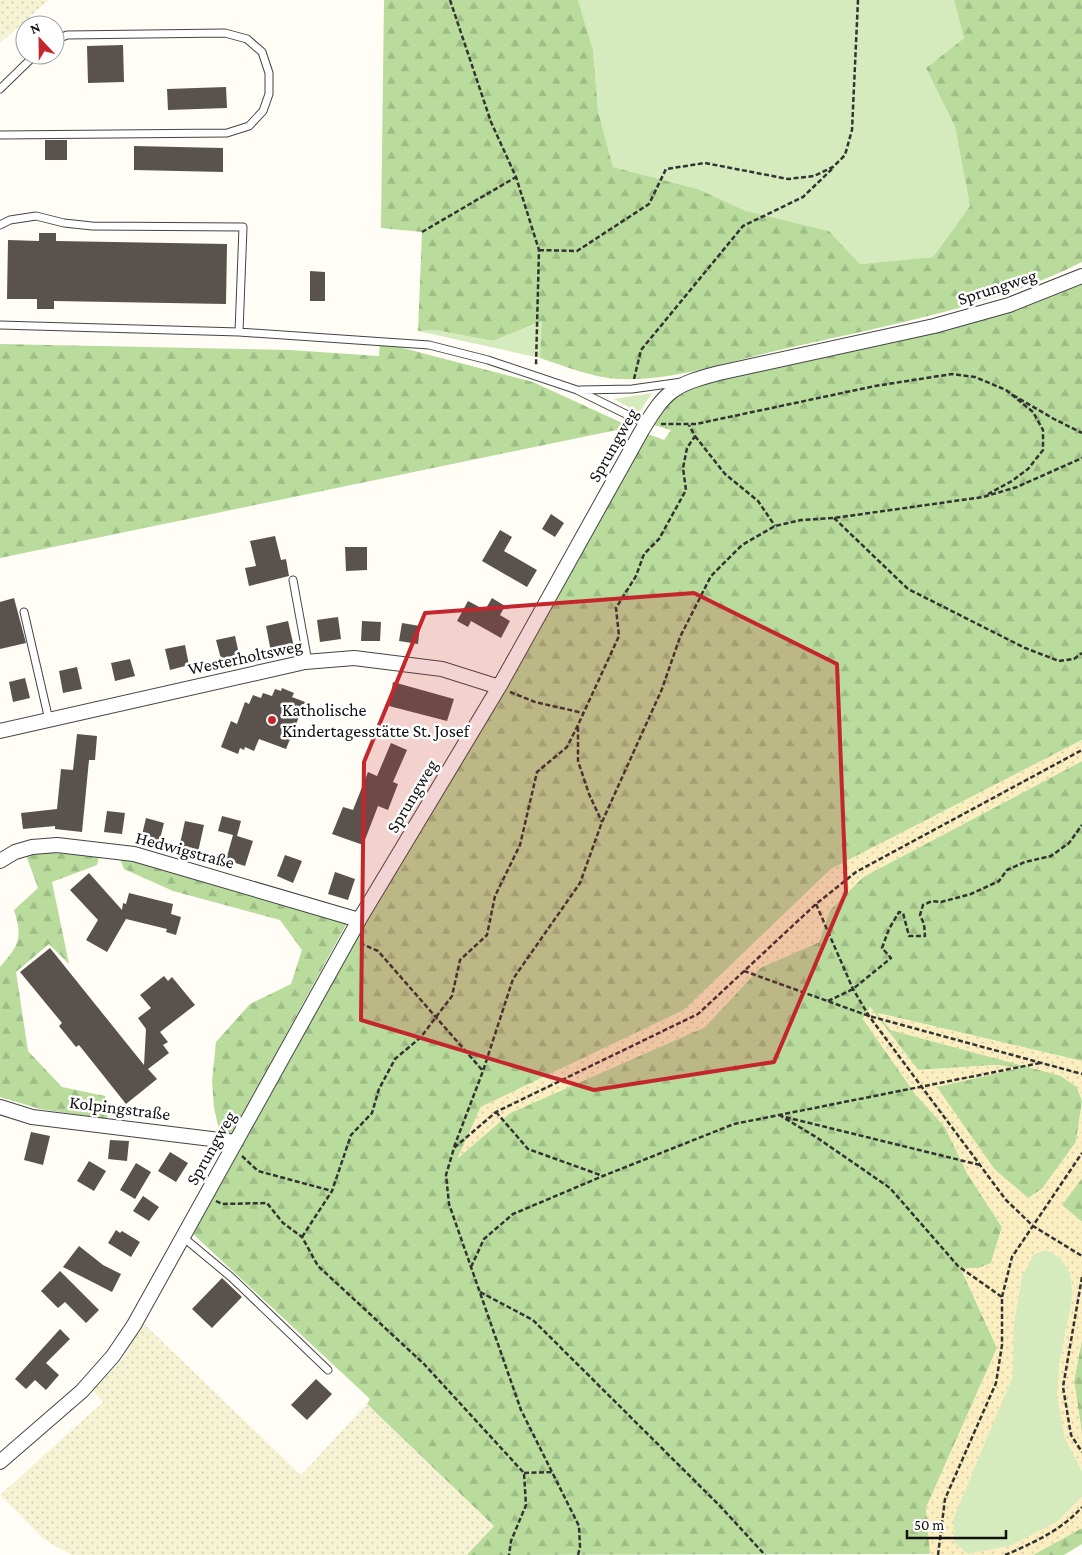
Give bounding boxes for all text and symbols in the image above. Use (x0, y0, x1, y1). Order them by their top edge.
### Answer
north arrow (15, 15, 65, 65)
text: N (28, 19, 43, 37)
street label: Sprungweg (955, 265, 1039, 309)
street label: Sprungweg (584, 404, 642, 485)
street label: Westerholtsweg (186, 635, 304, 679)
place label: Katholische Kindertagesstätte St. Josef (282, 700, 471, 741)
marker: Katholische Kindertagesstätte St. Josef (266, 714, 278, 726)
street label: Sprungweg (382, 756, 442, 836)
street label: Hedwigstraße (134, 827, 237, 873)
street label: Kolpingstraße (68, 1092, 172, 1124)
street label: Sprungweg (182, 1107, 240, 1188)
scale bar (907, 1508, 1006, 1540)
text: 50 m (914, 1517, 944, 1533)

